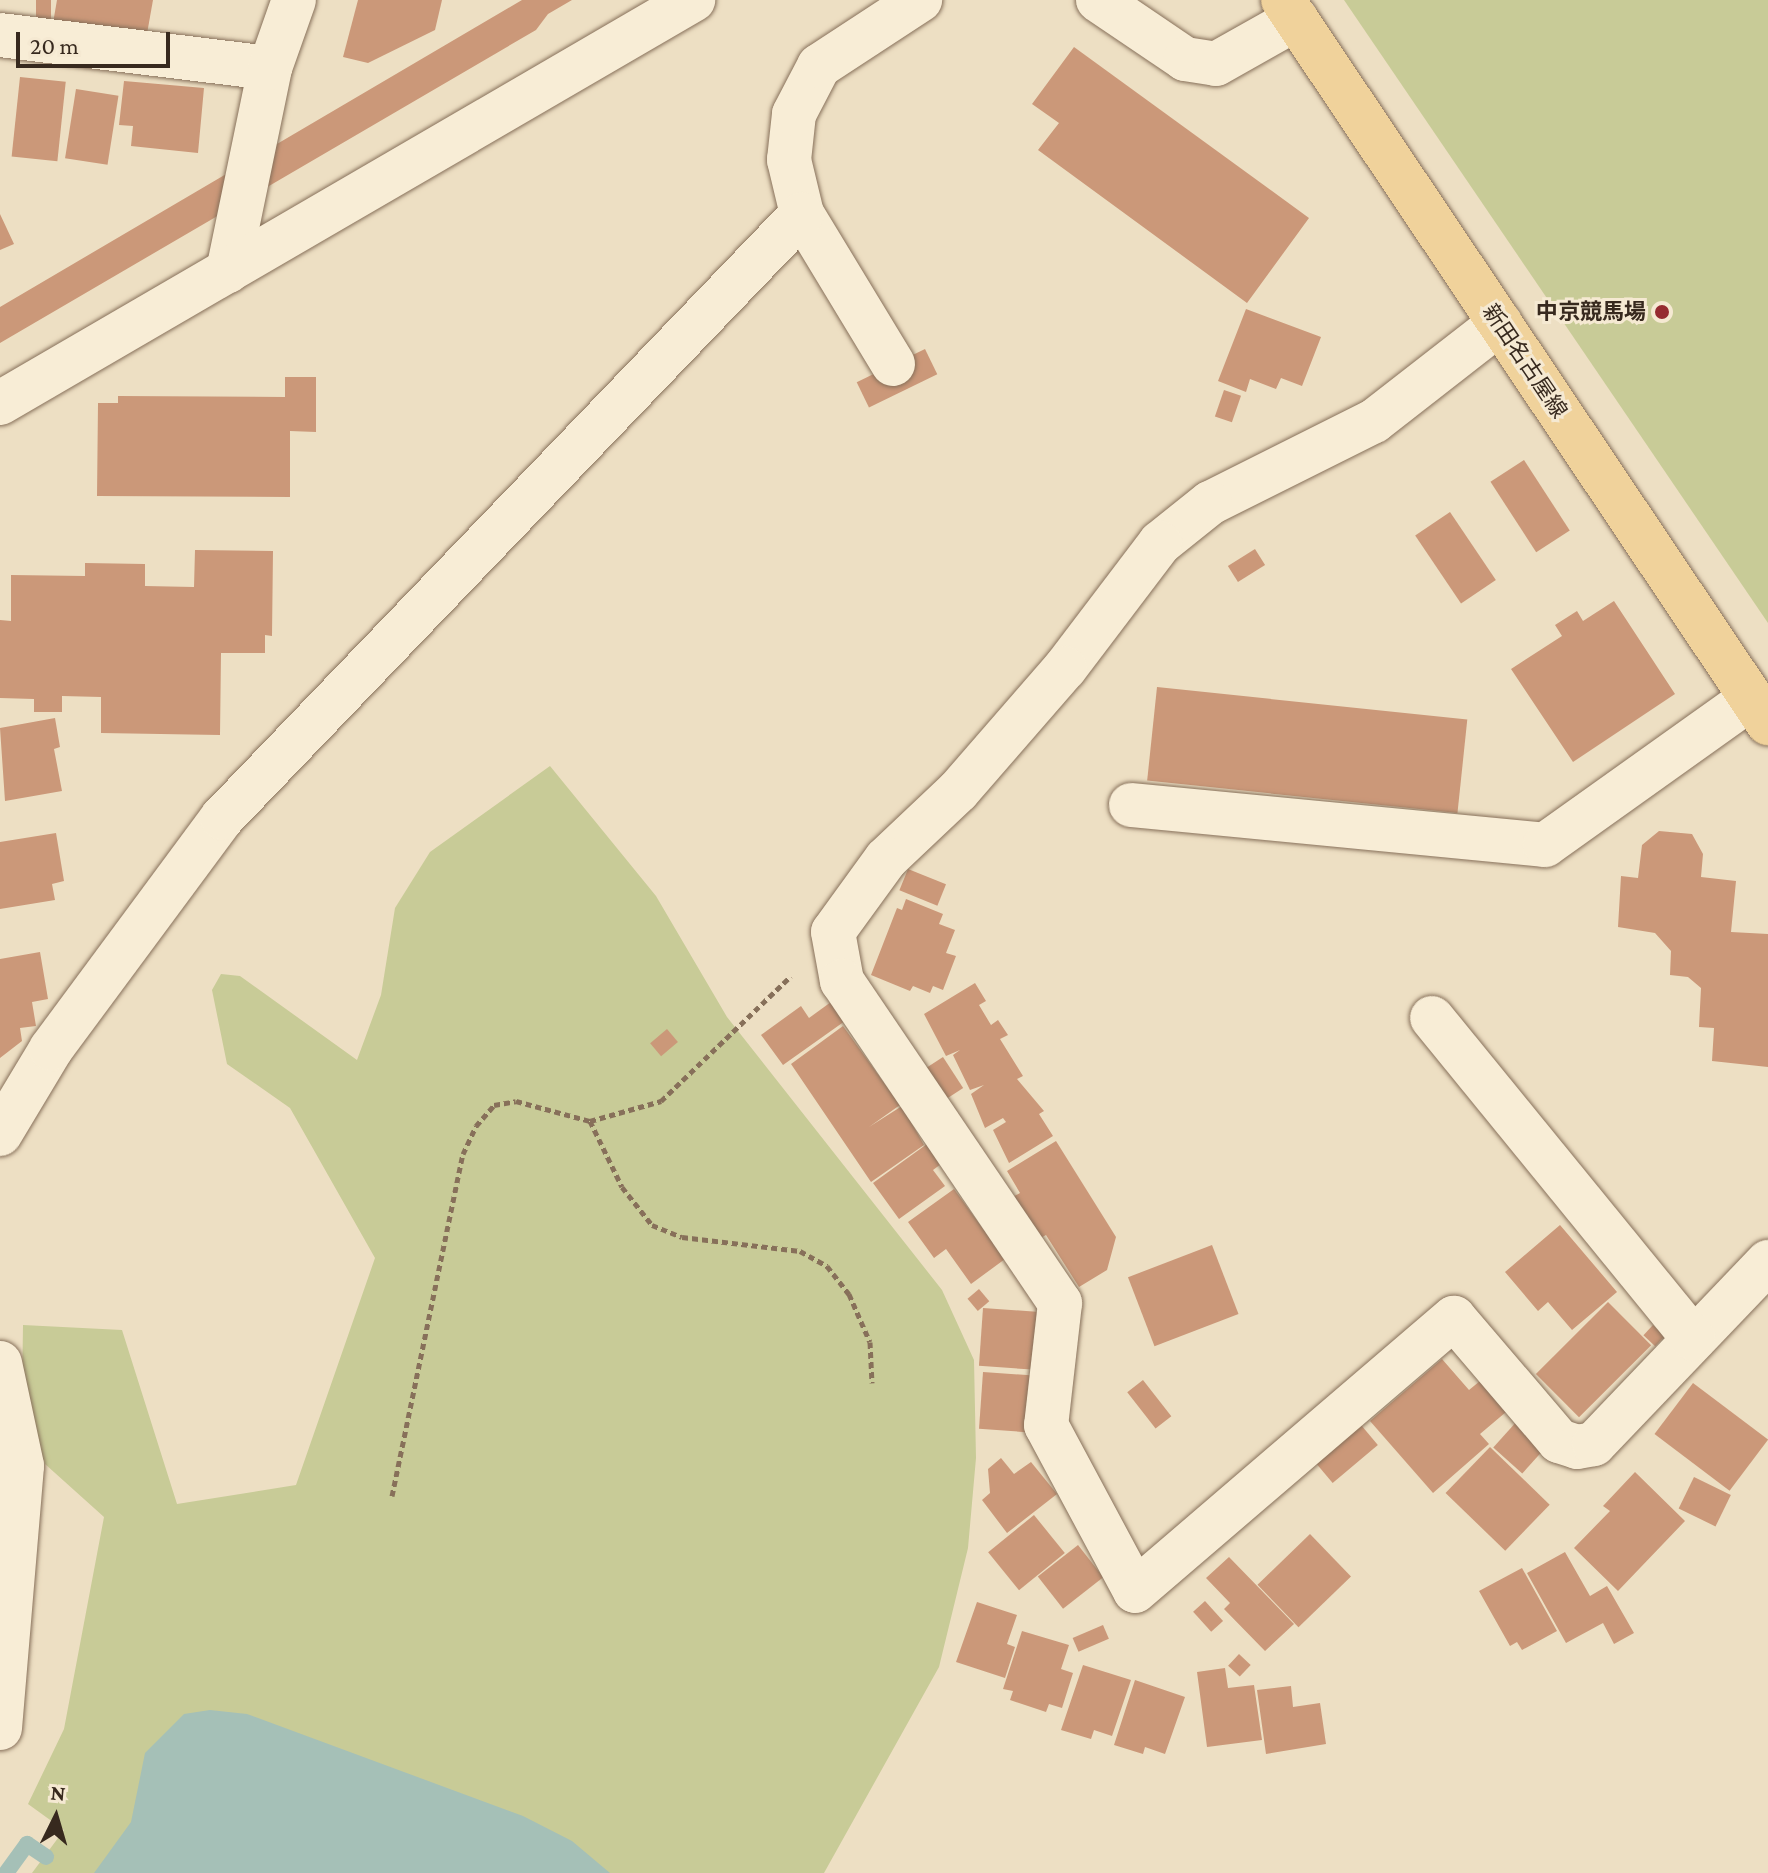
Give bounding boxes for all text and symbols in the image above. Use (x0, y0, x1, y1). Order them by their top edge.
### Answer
scale bar (20, 16, 174, 66)
text: 20 m (30, 32, 79, 59)
street label: 新田名古屋線 (1477, 299, 1573, 423)
place label: 中京競馬場 (1536, 299, 1646, 325)
marker: 中京競馬場 (1653, 303, 1671, 321)
north arrow (16, 1777, 96, 1857)
text: N (50, 1779, 67, 1806)

